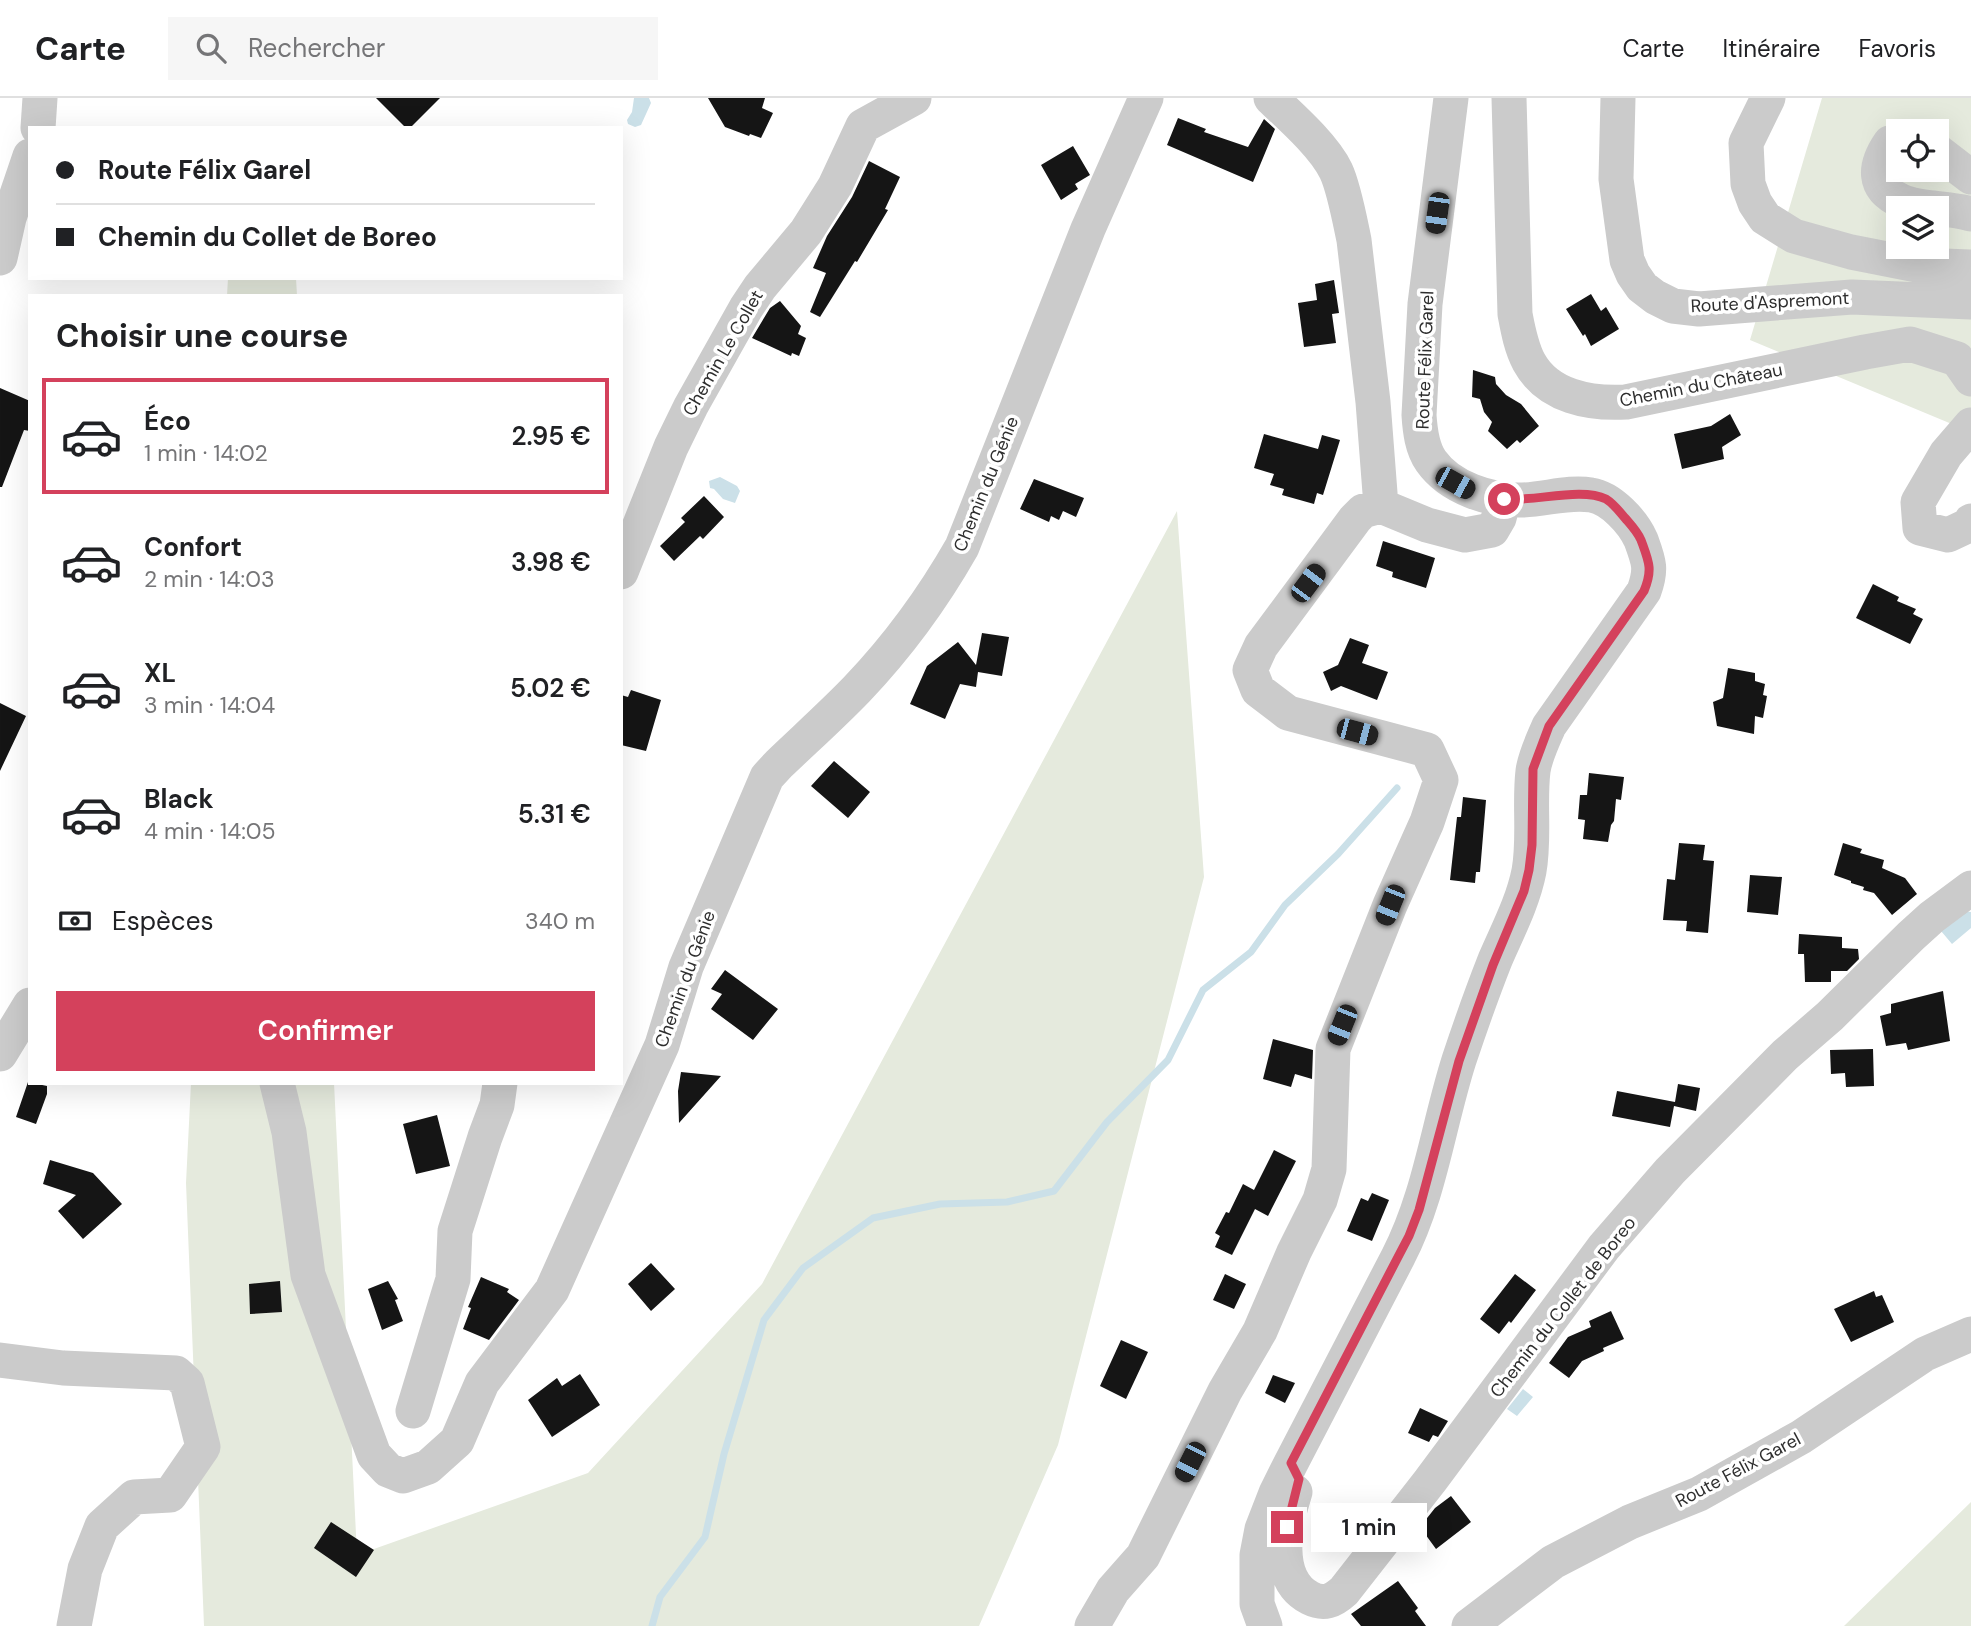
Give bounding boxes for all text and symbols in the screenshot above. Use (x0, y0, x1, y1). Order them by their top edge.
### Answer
search box (168, 17, 658, 80)
text: Carte (35, 27, 126, 70)
icon: search (192, 29, 230, 67)
text: Rechercher (248, 31, 385, 65)
text: Carte (1623, 33, 1684, 64)
text: Itinéraire (1722, 33, 1820, 64)
text: Favoris (1858, 33, 1936, 64)
map controls (1886, 119, 1949, 259)
button: locate (1886, 119, 1949, 182)
text: Route Félix Garel (98, 153, 311, 187)
car (1424, 191, 1451, 235)
button: layers (1886, 196, 1949, 259)
text: Chemin du Collet de Boreo (98, 220, 437, 254)
street label: Chemin Le Collet (677, 286, 769, 420)
street label: Route d'Aspremont (1690, 286, 1850, 318)
street label: Route Félix Garel (1411, 290, 1439, 430)
text: Choisir une course (56, 315, 348, 357)
street label: Chemin du Château (1618, 357, 1784, 413)
text: Éco (144, 404, 191, 438)
icon: car (60, 405, 123, 468)
street label: Chemin du Génie (948, 413, 1024, 555)
text: 2.95 € (511, 419, 591, 453)
text: 1 min · 14:02 (144, 438, 268, 468)
car (1432, 464, 1479, 502)
route start (1488, 483, 1520, 515)
text: Confort (144, 530, 242, 564)
icon: car (60, 531, 123, 594)
text: 3.98 € (511, 545, 591, 579)
car (1287, 560, 1330, 606)
text: 2 min · 14:03 (144, 564, 274, 594)
text: XL (144, 656, 176, 690)
icon: car (60, 657, 123, 720)
text: 5.02 € (510, 671, 591, 705)
text: 3 min · 14:04 (144, 690, 275, 720)
car (1334, 716, 1381, 748)
text: Black (144, 782, 214, 816)
icon: car (60, 783, 123, 846)
text: 5.31 € (518, 797, 591, 831)
text: 4 min · 14:05 (144, 816, 276, 846)
car (1373, 882, 1408, 928)
icon: cash (56, 902, 94, 940)
text: Espèces (112, 904, 213, 938)
text: 340 m (525, 906, 595, 936)
street label: Chemin du Génie (649, 907, 721, 1051)
button: Confirmer (56, 991, 595, 1071)
car (1325, 1002, 1360, 1048)
street label: Chemin du Collet de Boreo (1485, 1211, 1641, 1403)
street label: Route Félix Garel (1671, 1427, 1805, 1513)
car (1172, 1439, 1209, 1485)
callout: 1 min (1312, 1502, 1427, 1552)
route end (1271, 1511, 1303, 1543)
text: 1 min (1342, 1512, 1396, 1542)

